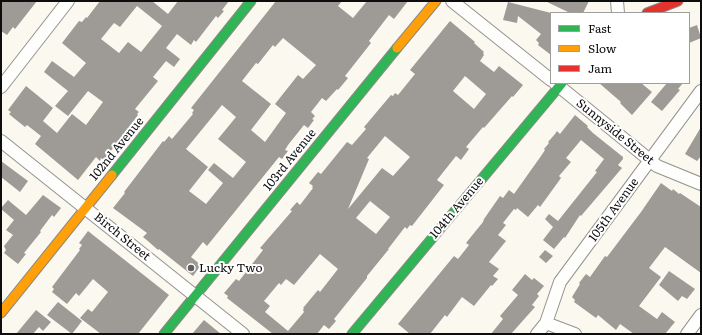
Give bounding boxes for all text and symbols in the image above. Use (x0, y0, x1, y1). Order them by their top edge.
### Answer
legend (550, 12, 690, 84)
text: Fast (588, 19, 611, 37)
text: Slow (588, 39, 616, 57)
text: Jam (588, 59, 612, 77)
street label: Sunnyside Street (573, 96, 657, 168)
street label: 102nd Avenue (87, 114, 147, 184)
street label: 103rd Avenue (261, 126, 319, 194)
street label: 104th Avenue (427, 174, 487, 242)
street label: 105th Avenue (586, 175, 642, 245)
street label: Birch Street (91, 210, 153, 264)
place label: Lucky Two (199, 261, 263, 275)
marker: Lucky Two (186, 263, 196, 273)

